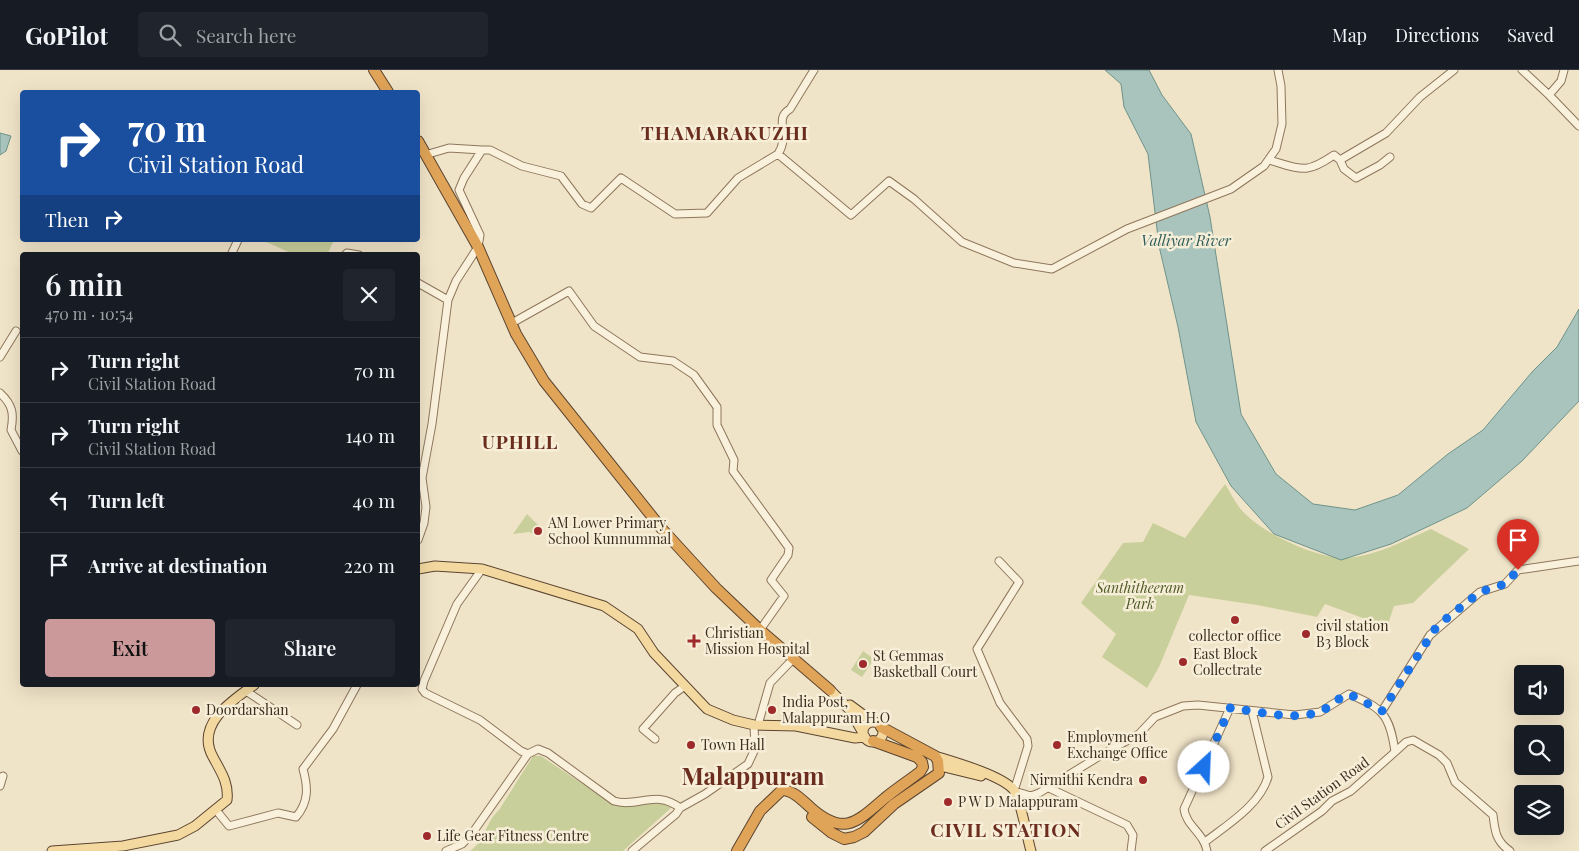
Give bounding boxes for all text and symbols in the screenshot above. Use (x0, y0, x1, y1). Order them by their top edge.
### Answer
search box (138, 12, 488, 57)
text: GoPilot (25, 19, 108, 51)
icon: search (156, 21, 184, 49)
text: Search here (196, 22, 296, 48)
text: Map (1332, 23, 1367, 47)
text: Directions (1395, 23, 1479, 47)
text: Saved (1507, 23, 1554, 47)
text: 70 m (128, 104, 206, 151)
icon: right (45, 110, 110, 175)
district label: THAMARAKUZHI (641, 119, 809, 145)
text: Civil Station Road (128, 149, 304, 179)
icon: right (99, 205, 127, 233)
text: Then (45, 206, 89, 232)
water label: Valliyar River (1141, 230, 1232, 250)
text: 6 min (45, 264, 123, 304)
button: close (343, 269, 395, 321)
text: 470 m · 10:54 (45, 303, 134, 324)
text: Turn right (88, 347, 180, 373)
icon: right (45, 356, 73, 384)
text: 70 m (354, 357, 395, 383)
text: Civil Station Road (88, 373, 216, 394)
text: Turn right (88, 412, 180, 438)
icon: right (45, 421, 73, 449)
text: 140 m (346, 422, 395, 448)
district label: UPHILL (482, 428, 558, 454)
text: Civil Station Road (88, 438, 216, 459)
icon: left (45, 486, 73, 514)
text: Turn left (88, 487, 165, 513)
text: 40 m (353, 487, 395, 513)
place label: AM Lower Primary School Kunnummal (547, 513, 671, 548)
pin (1497, 519, 1539, 570)
marker: AM Lower Primary School Kunnummal (532, 525, 544, 537)
icon: arrive (1504, 526, 1532, 554)
icon: arrive (45, 551, 73, 579)
text: Arrive at destination (88, 552, 268, 578)
text: 220 m (344, 552, 395, 578)
park label: Santhitheeram Park (1095, 578, 1184, 613)
marker: collector office (1229, 614, 1241, 626)
place label: civil station B3 Block (1316, 616, 1389, 651)
button: Exit (45, 619, 215, 677)
button: Share (225, 619, 395, 677)
place label: Christian Mission Hospital (705, 623, 810, 658)
place label: collector office (1189, 626, 1281, 645)
marker: civil station B3 Block (1300, 628, 1312, 640)
marker: Christian Mission Hospital (687, 634, 701, 648)
place label: East Block Collectrate (1193, 644, 1262, 679)
place label: St Gemmas Basketball Court (873, 646, 978, 681)
marker: East Block Collectrate (1177, 656, 1189, 668)
marker: St Gemmas Basketball Court (857, 658, 869, 670)
map controls (1514, 665, 1564, 835)
button: sound (1514, 665, 1564, 715)
place label: India Post, Malappuram H.O (782, 692, 890, 727)
place label: Doordarshan (206, 700, 289, 719)
marker: Doordarshan (190, 704, 202, 716)
marker: India Post, Malappuram H.O (766, 704, 778, 716)
button: search (1514, 725, 1564, 775)
place label: Employment Exchange Office (1067, 727, 1168, 762)
place label: Town Hall (701, 735, 765, 754)
marker: Town Hall (685, 739, 697, 751)
marker: Employment Exchange Office (1051, 739, 1063, 751)
position arrow (1177, 740, 1229, 792)
street label: Civil Station Road (1271, 752, 1373, 833)
district label: Malappuram (681, 759, 825, 791)
place label: Nirmithi Kendra (1030, 770, 1133, 789)
marker: Nirmithi Kendra (1137, 774, 1149, 786)
button: layers (1514, 785, 1564, 835)
place label: P W D Malappuram (958, 792, 1079, 811)
marker: P W D Malappuram (942, 796, 954, 808)
district label: CIVIL STATION (930, 816, 1082, 842)
place label: Life Gear Fitness Centre (437, 826, 589, 845)
marker: Life Gear Fitness Centre (421, 830, 433, 842)

